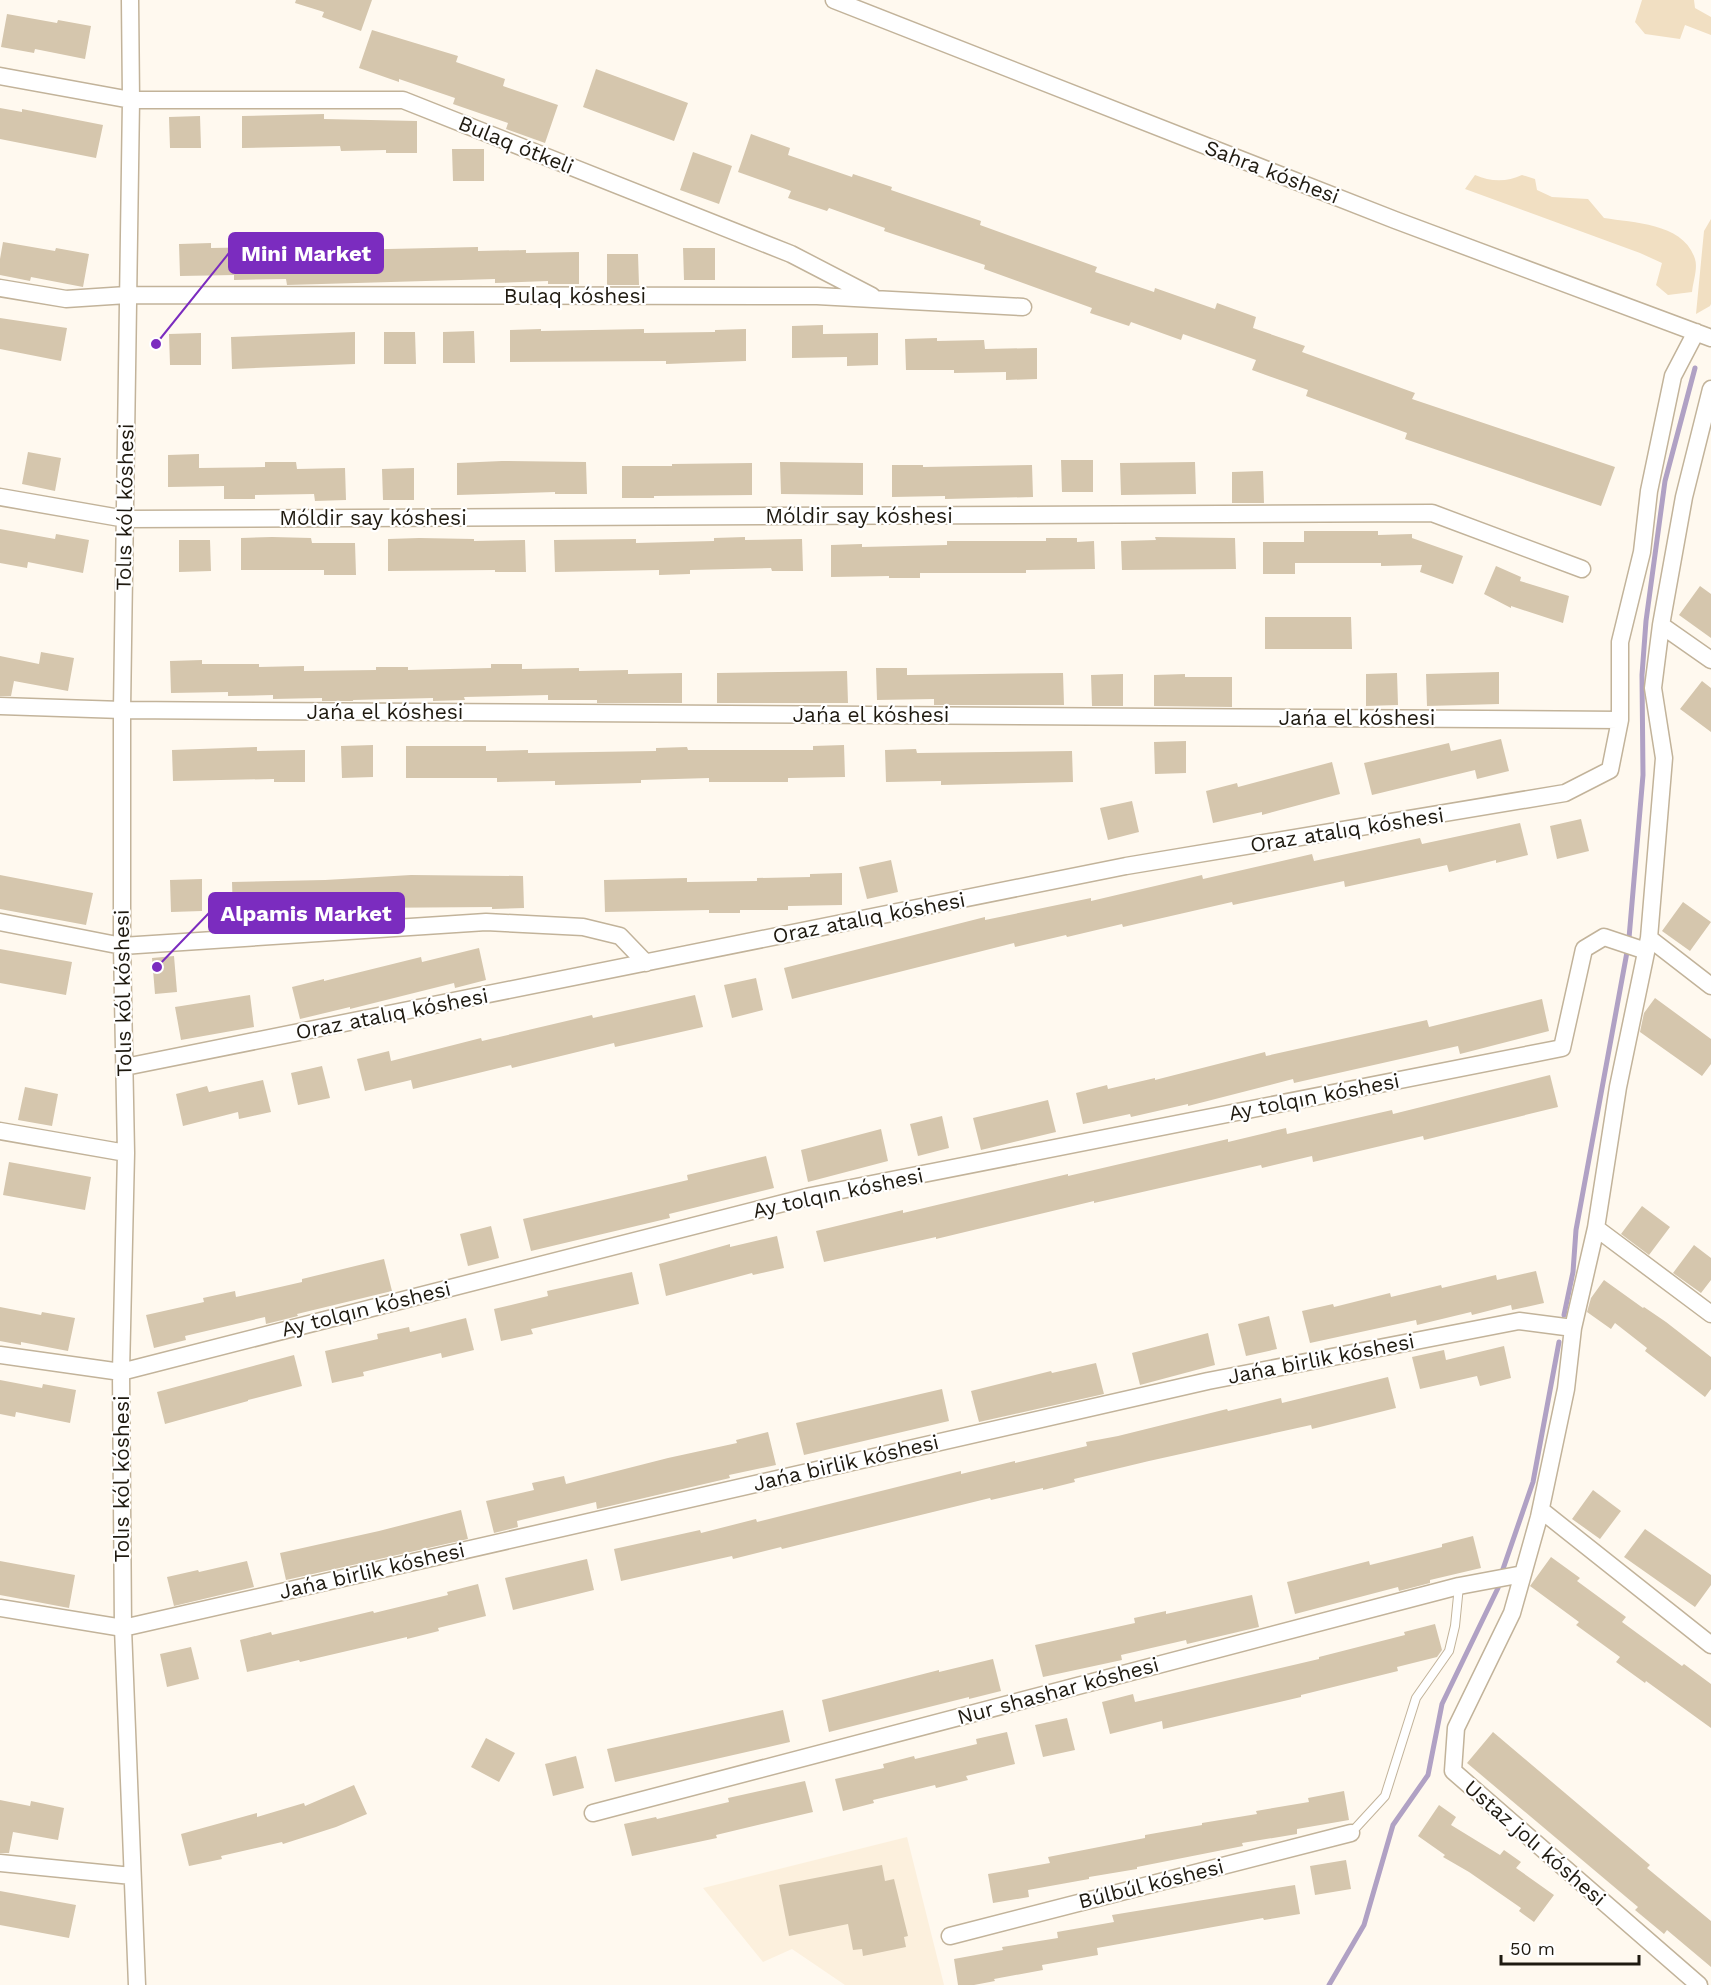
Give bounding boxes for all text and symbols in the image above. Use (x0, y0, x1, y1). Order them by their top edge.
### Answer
street label: Bulaq ótkeli (455, 110, 578, 179)
street label: Sahra kóshesi (1201, 134, 1343, 209)
callout: Mini Market (229, 233, 383, 273)
text: Mini Market (241, 241, 372, 266)
street label: Bulaq kóshesi (504, 283, 646, 308)
street label: Tolıs kól kóshesi (111, 423, 138, 591)
street label: Móldir say kóshesi (765, 503, 953, 528)
street label: Móldir say kóshesi (279, 505, 467, 530)
street label: Jańa el kóshesi (307, 699, 463, 724)
street label: Jańa el kóshesi (793, 702, 949, 727)
street label: Jańa el kóshesi (1279, 705, 1435, 730)
street label: Oraz atalıq kóshesi (1248, 802, 1445, 857)
street label: Oraz atalıq kóshesi (771, 887, 967, 948)
callout: Alpamis Market (209, 893, 404, 933)
text: Alpamis Market (220, 901, 392, 926)
street label: Tolıs kól kóshesi (109, 909, 136, 1077)
street label: Oraz atalıq kóshesi (294, 983, 490, 1044)
street label: Ay tolqın kóshesi (1226, 1068, 1401, 1125)
street label: Ay tolqın kóshesi (750, 1162, 925, 1223)
street label: Ay tolqın kóshesi (279, 1275, 453, 1342)
street label: Jańa birlik kóshesi (1225, 1328, 1416, 1389)
street label: Tolıs kól kóshesi (109, 1395, 134, 1563)
street label: Jańa birlik kóshesi (751, 1429, 941, 1496)
street label: Jańa birlik kóshesi (277, 1537, 467, 1604)
street label: Nur shashar kóshesi (954, 1652, 1161, 1729)
street label: Ustaz jolı kóshesi (1460, 1774, 1611, 1911)
street label: Búlbúl kóshesi (1076, 1853, 1226, 1914)
scale bar (1501, 1928, 1639, 1966)
text: 50 m (1510, 1938, 1555, 1959)

